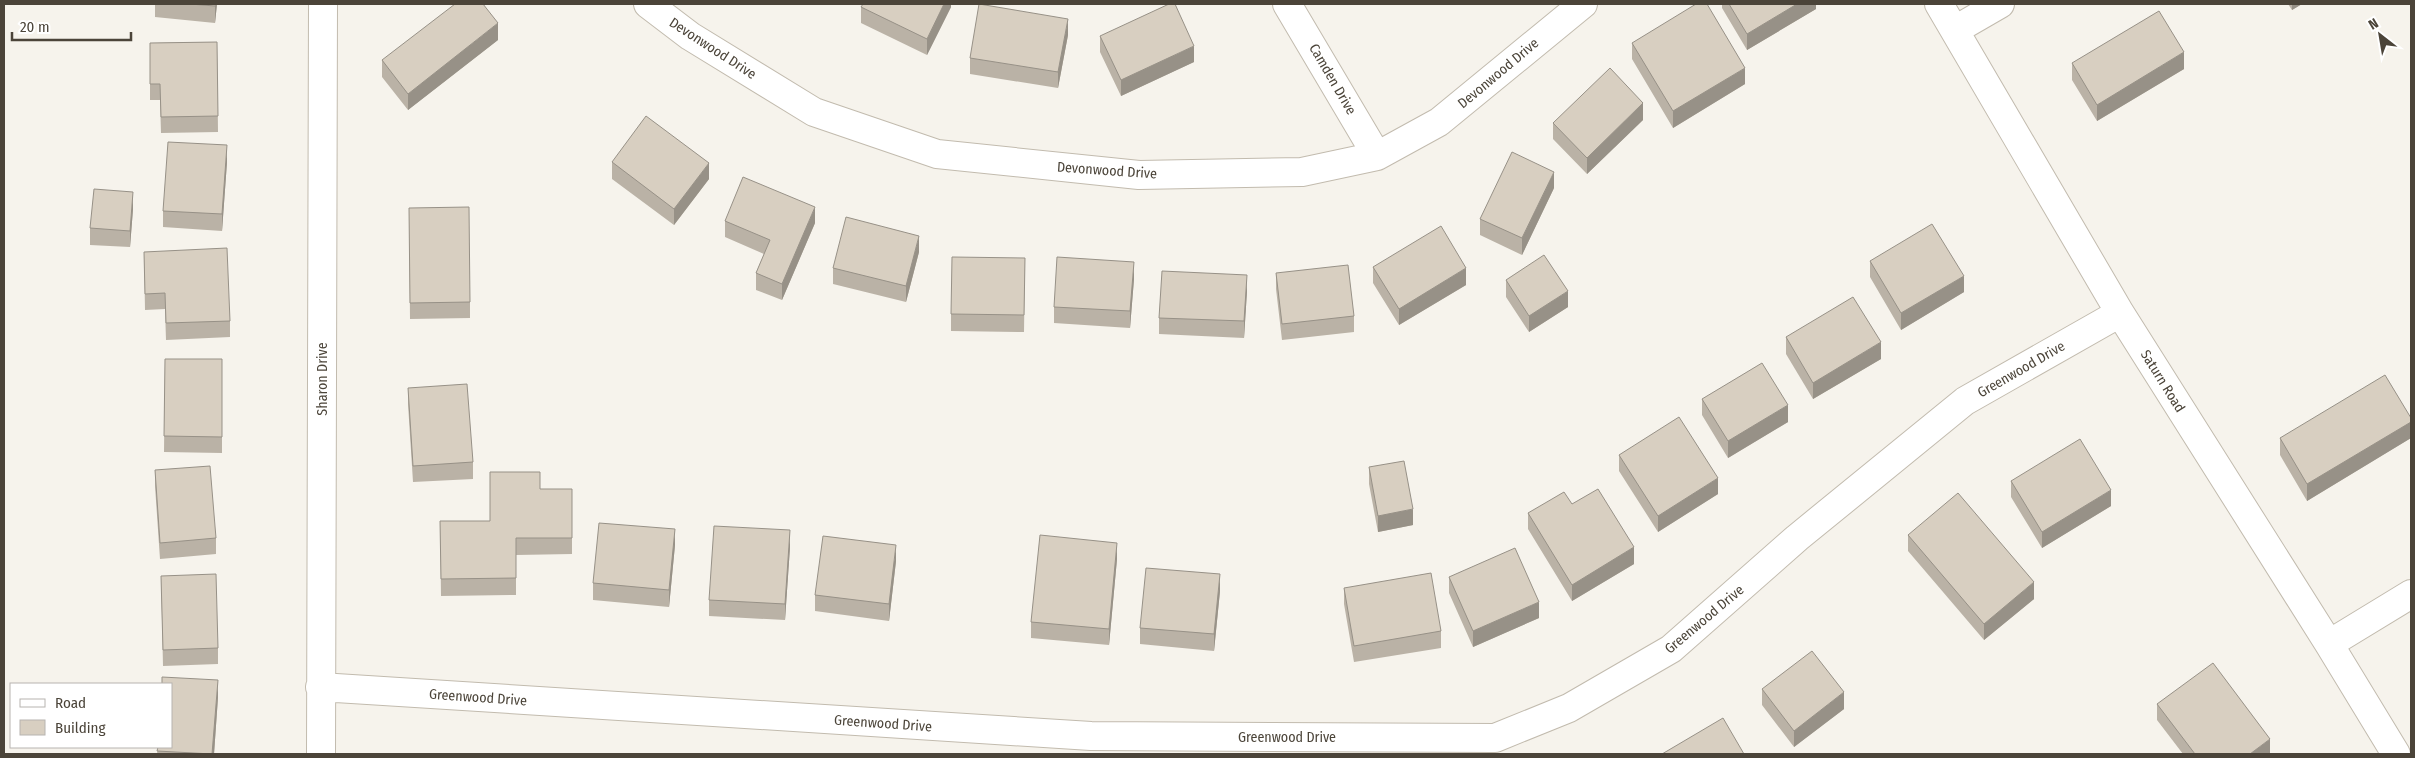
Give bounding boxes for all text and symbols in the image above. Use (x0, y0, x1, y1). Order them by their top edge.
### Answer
scale bar (12, 10, 131, 42)
north arrow (2355, 10, 2405, 60)
street label: Devonwood Drive (666, 14, 759, 83)
text: N (2366, 15, 2382, 34)
text: 20 m (20, 18, 50, 36)
street label: Devonwood Drive (1454, 35, 1542, 112)
street label: Camden Drive (1305, 41, 1360, 118)
street label: Devonwood Drive (1056, 159, 1158, 182)
street label: Greenwood Drive (1975, 338, 2068, 401)
street label: Sharon Drive (314, 342, 331, 416)
street label: Saturn Road (2137, 347, 2188, 416)
street label: Greenwood Drive (1661, 581, 1747, 657)
legend (10, 683, 172, 748)
street label: Greenwood Drive (428, 686, 528, 709)
text: Road (55, 694, 86, 712)
street label: Greenwood Drive (833, 712, 933, 735)
text: Building (55, 719, 106, 737)
street label: Greenwood Drive (1238, 729, 1336, 746)

